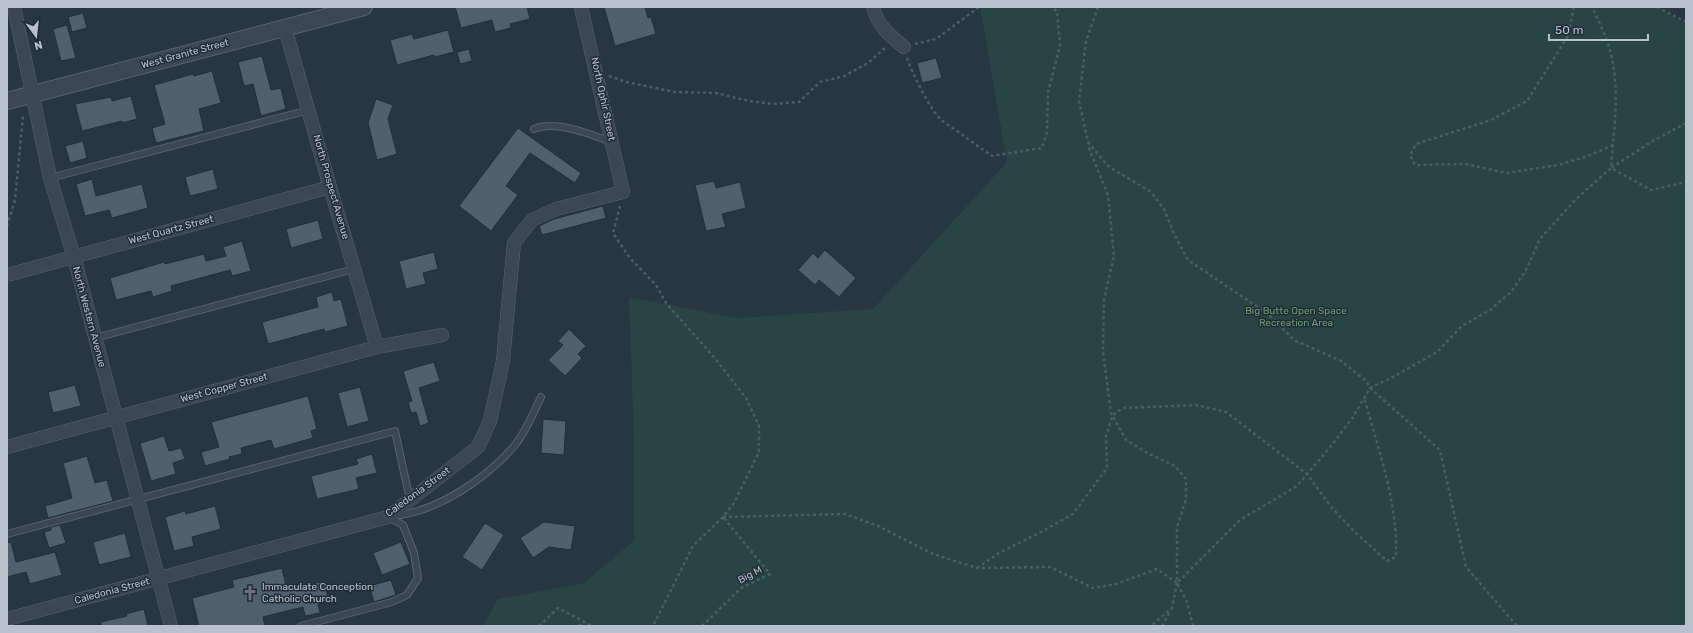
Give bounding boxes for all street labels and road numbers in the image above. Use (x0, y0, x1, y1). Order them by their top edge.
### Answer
street label: West Granite Street (140, 37, 230, 71)
street label: North Ophir Street (588, 56, 618, 142)
street label: North Prospect Avenue (310, 133, 352, 241)
street label: West Quartz Street (127, 213, 215, 247)
street label: North Western Avenue (70, 265, 108, 369)
street label: West Copper Street (179, 371, 269, 405)
street label: Caledonia Street (383, 464, 453, 520)
street label: Big M (736, 564, 764, 586)
street label: Caledonia Street (73, 575, 151, 607)

